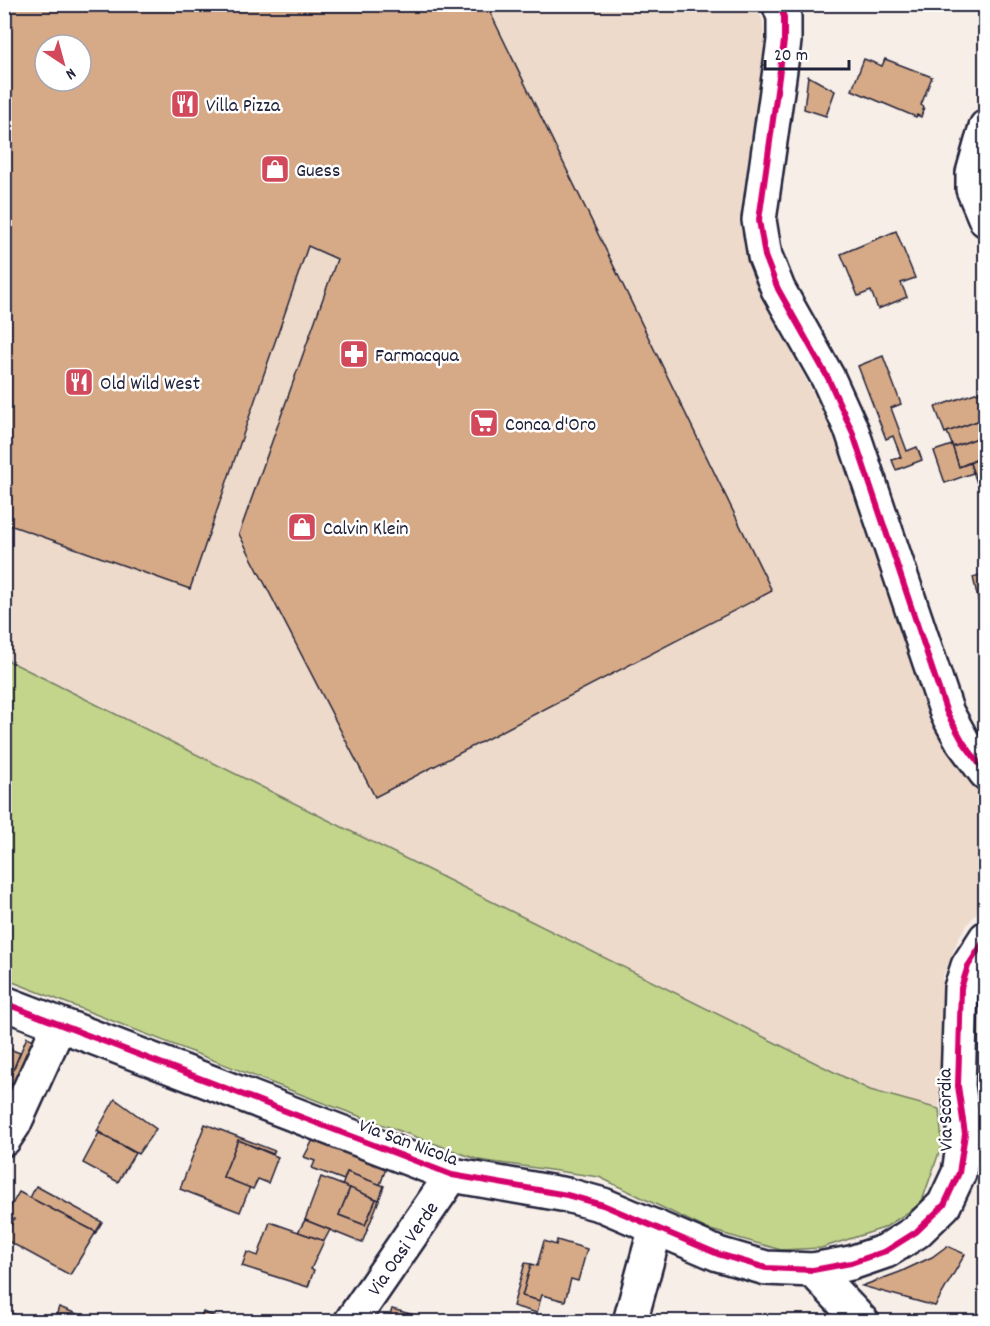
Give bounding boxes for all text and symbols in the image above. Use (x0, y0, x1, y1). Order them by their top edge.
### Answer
north arrow (33, 33, 93, 93)
scale bar (765, 33, 849, 71)
text: 20 m (774, 44, 808, 69)
text: N (60, 61, 80, 85)
restaurant icon: Villa Pizza (169, 88, 201, 120)
place label: Villa Pizza (206, 93, 281, 121)
shop icon: Guess (259, 153, 291, 185)
place label: Guess (296, 158, 340, 186)
pharmacy icon: Farmacqua (338, 338, 370, 370)
place label: Farmacqua (375, 343, 459, 371)
restaurant icon: Old Wild West (63, 366, 95, 398)
place label: Old Wild West (100, 371, 200, 399)
supermarket icon: Conca d'Oro (468, 407, 500, 439)
place label: Conca d'Oro (505, 412, 596, 440)
shop icon: Calvin Klein (286, 511, 318, 543)
place label: Calvin Klein (323, 516, 409, 544)
street label: Via Scordia (932, 1068, 962, 1152)
street label: Via San Nicola (354, 1113, 462, 1175)
street label: Via Oasi Verde (362, 1197, 447, 1302)

